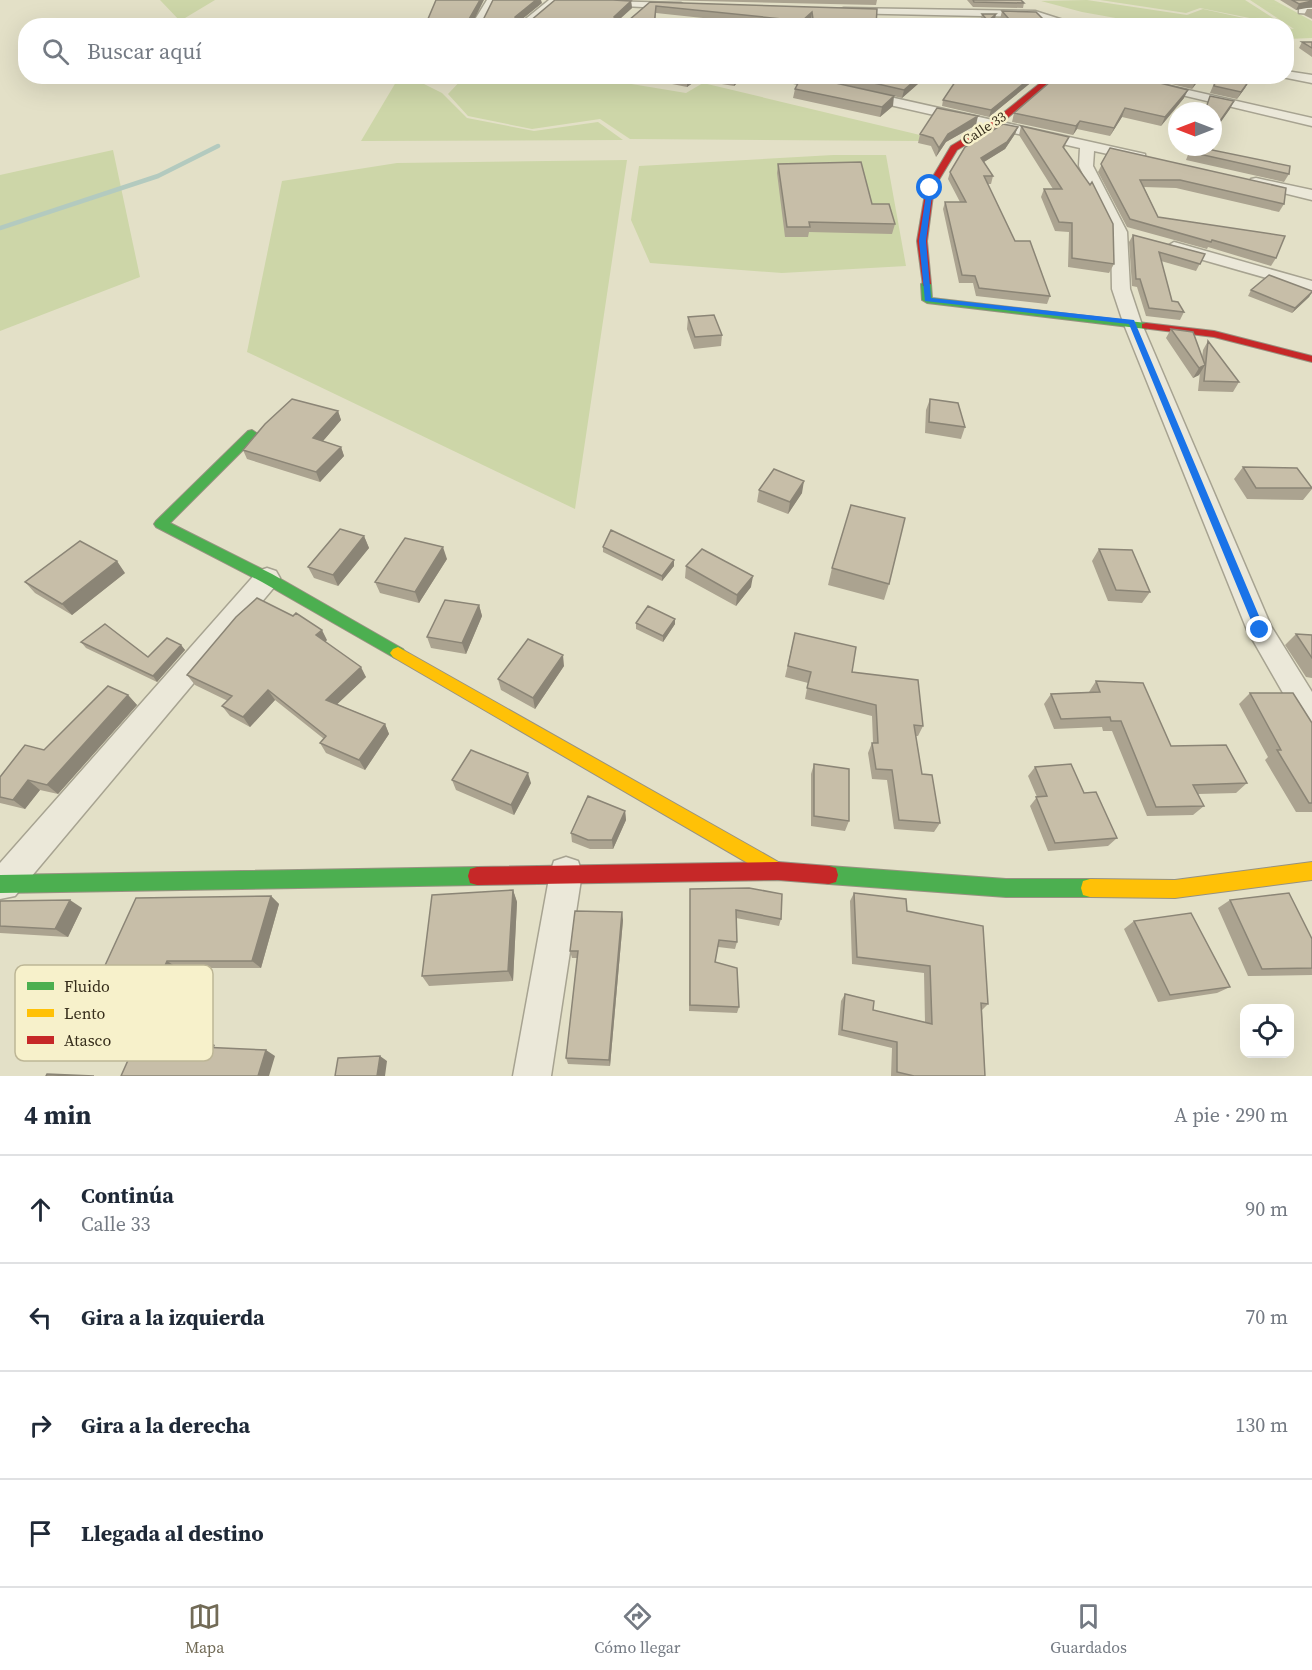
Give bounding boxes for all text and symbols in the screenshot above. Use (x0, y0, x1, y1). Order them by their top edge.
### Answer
search box (18, 18, 1294, 84)
icon: search (39, 35, 72, 68)
text: Buscar aquí (87, 36, 202, 66)
north arrow (1168, 102, 1222, 156)
street label: Calle 33 (958, 106, 1010, 150)
route start (916, 174, 942, 200)
route end (1246, 616, 1272, 642)
legend (15, 965, 213, 1061)
text: Fluido (64, 975, 110, 997)
text: Lento (64, 1002, 106, 1024)
map controls (1240, 1004, 1294, 1058)
button: locate (1240, 1004, 1294, 1058)
text: Atasco (64, 1029, 111, 1051)
text: 4 min (24, 1097, 91, 1133)
text: A pie · 290 m (1174, 1101, 1288, 1129)
text: Continúa (81, 1180, 174, 1210)
icon: ahead (24, 1193, 57, 1226)
text: 90 m (1245, 1195, 1288, 1223)
text: Calle 33 (81, 1210, 151, 1238)
icon: left (24, 1301, 57, 1334)
text: Gira a la izquierda (81, 1302, 265, 1332)
text: 70 m (1245, 1303, 1288, 1331)
icon: right (24, 1409, 57, 1442)
text: Gira a la derecha (81, 1410, 250, 1440)
text: 130 m (1235, 1411, 1288, 1439)
icon: arrive (24, 1517, 57, 1550)
text: Llegada al destino (81, 1518, 264, 1548)
tab: Mapa (185, 1600, 224, 1658)
tab: Cómo llegar (594, 1600, 680, 1658)
tab: Guardados (1050, 1600, 1127, 1658)

